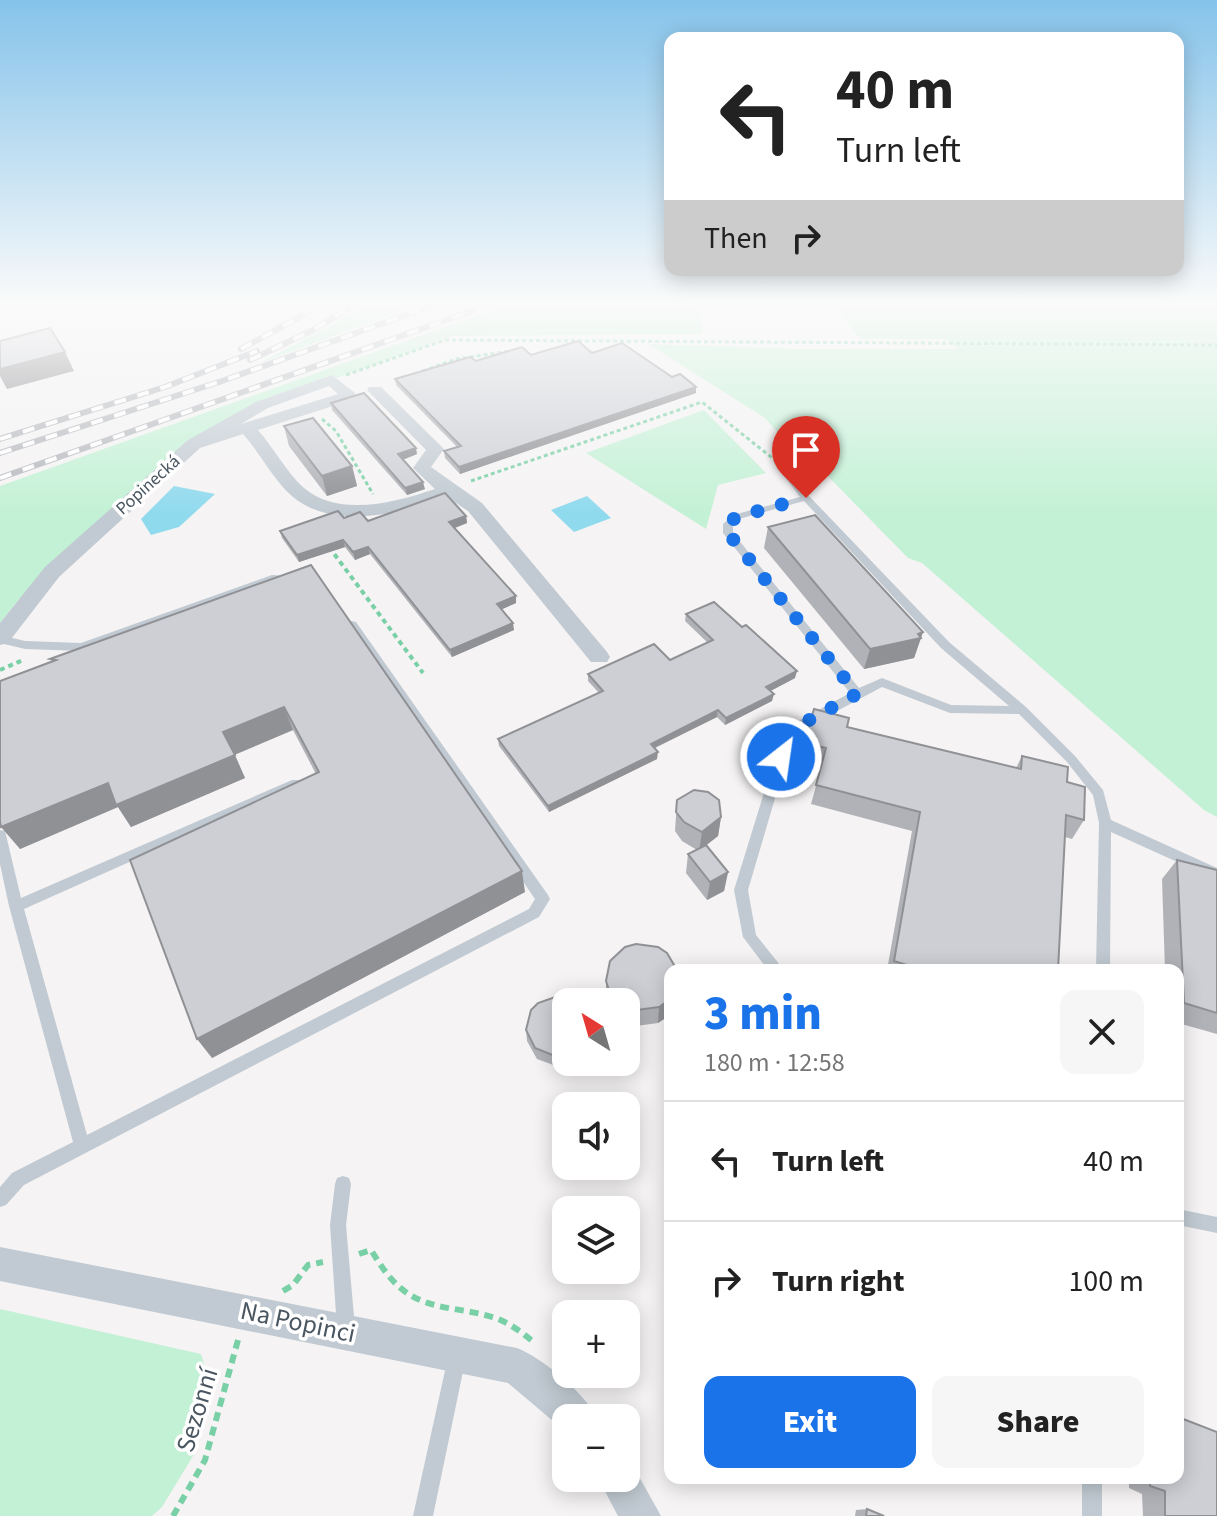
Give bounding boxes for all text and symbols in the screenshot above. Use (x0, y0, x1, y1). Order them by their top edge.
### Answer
text: 40 m (836, 51, 954, 130)
icon: left (704, 64, 808, 168)
text: Turn left (836, 125, 961, 176)
icon: right (784, 216, 828, 260)
text: Then (704, 217, 768, 260)
pin (772, 416, 840, 498)
icon: arrive (784, 428, 828, 472)
street label: Popinecká (110, 449, 186, 521)
position arrow (739, 715, 823, 799)
text: 3 min (704, 980, 822, 1048)
north arrow (552, 988, 640, 1076)
map controls (552, 988, 640, 1492)
button: close (1060, 990, 1144, 1074)
text: 180 m · 12:58 (704, 1044, 845, 1081)
button: sound (552, 1092, 640, 1180)
icon: left (704, 1139, 748, 1183)
text: Turn left (772, 1140, 884, 1183)
text: 40 m (1083, 1140, 1144, 1183)
button: layers (552, 1196, 640, 1284)
icon: right (704, 1259, 748, 1303)
text: Turn right (772, 1260, 904, 1303)
text: 100 m (1068, 1260, 1144, 1303)
street label: Na Popinci (237, 1292, 359, 1352)
button: + (552, 1300, 640, 1388)
street label: Sezonní (167, 1362, 228, 1457)
button: Exit (704, 1376, 916, 1468)
button: Share (932, 1376, 1144, 1468)
button: − (552, 1404, 640, 1492)

